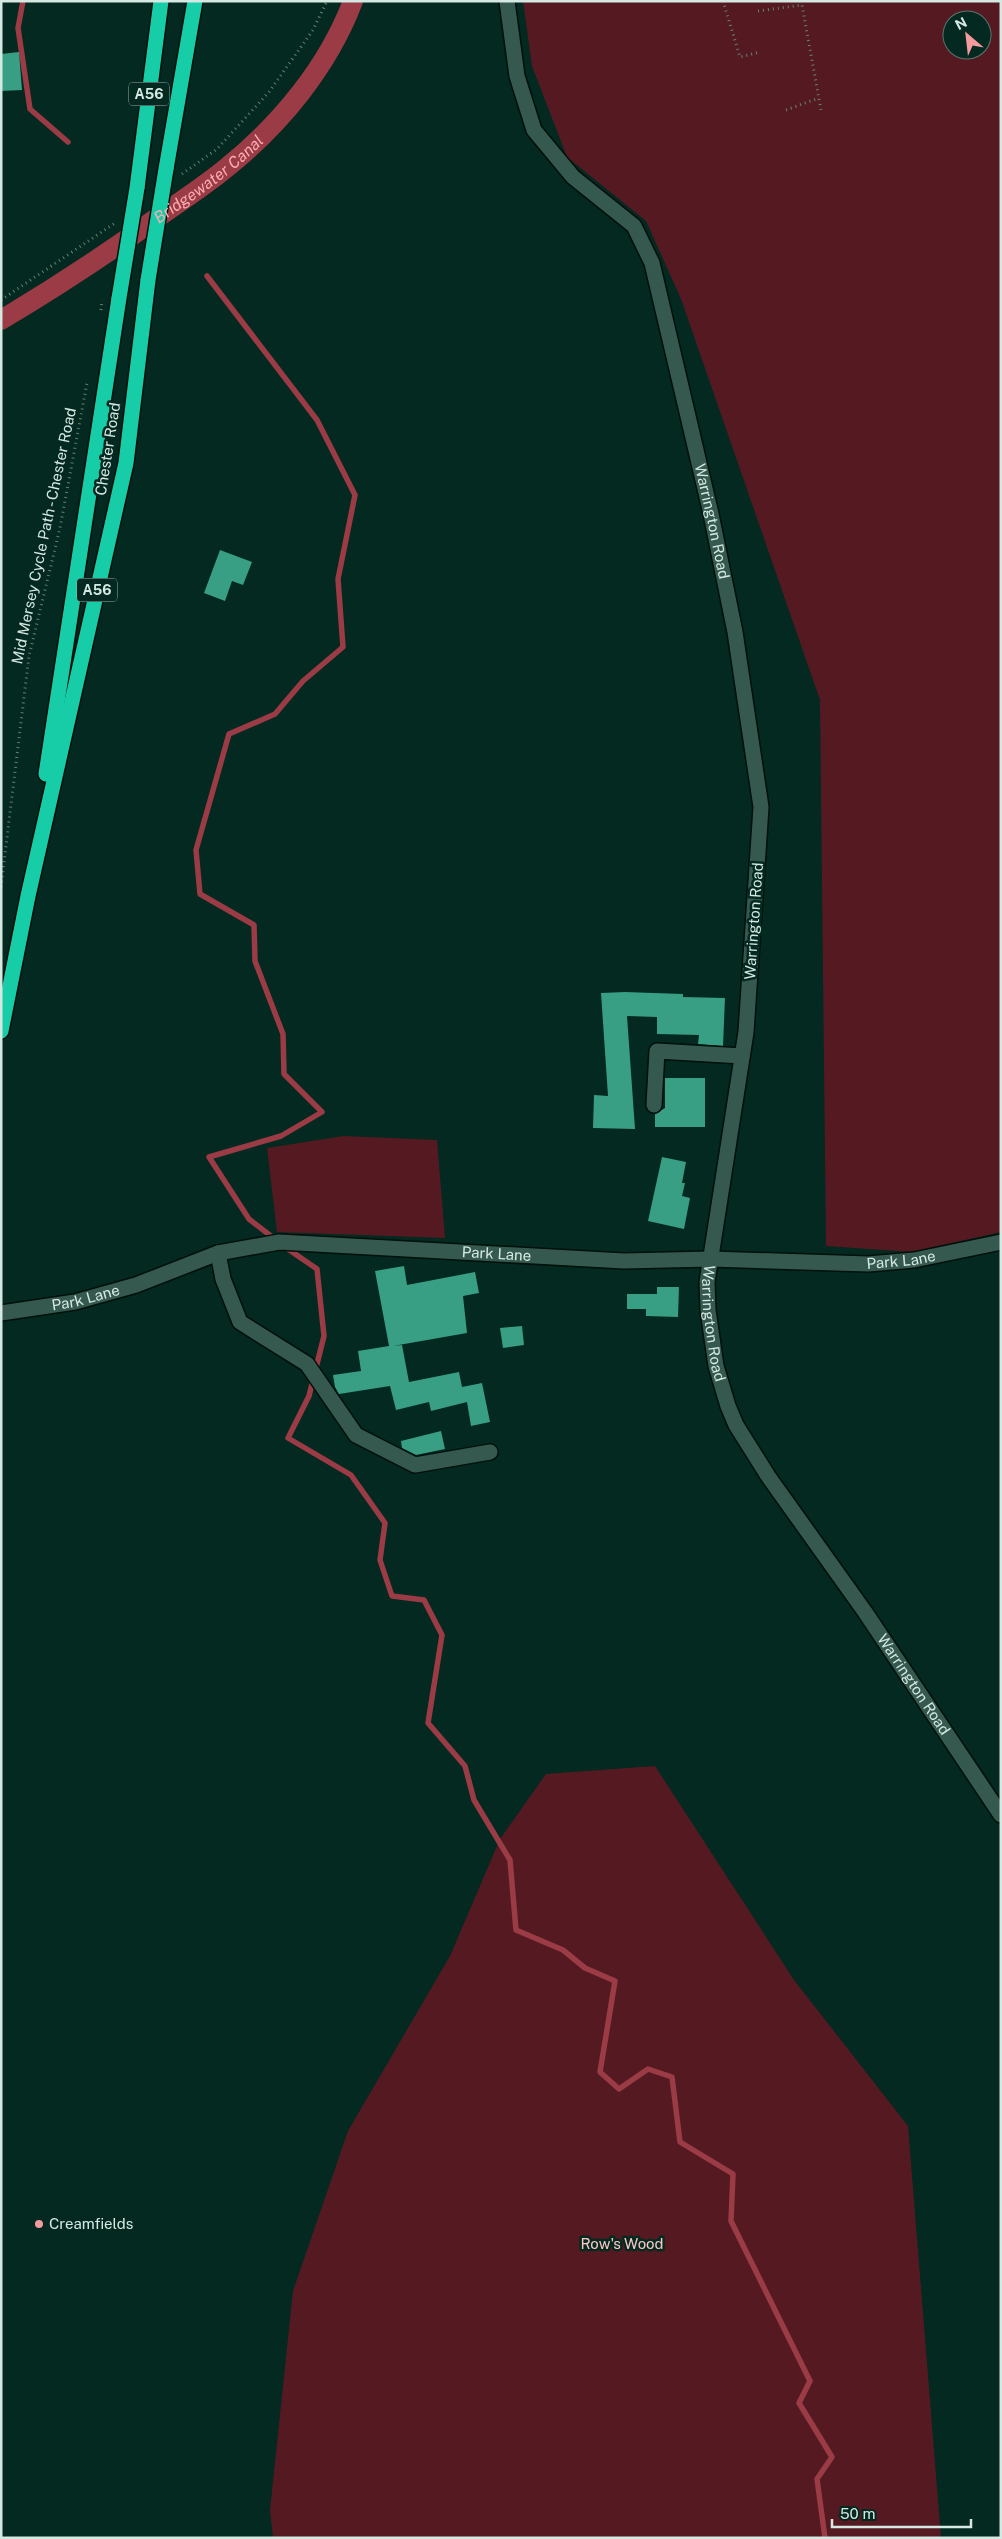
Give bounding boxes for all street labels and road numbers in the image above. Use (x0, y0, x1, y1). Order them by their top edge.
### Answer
road number: A56 (129, 82, 169, 106)
street label: Chester Road (92, 401, 123, 497)
street label: Mid Mersey Cycle Path - Chester Road (8, 406, 79, 666)
street label: Warrington Road (691, 462, 733, 580)
road number: A56 (77, 578, 117, 602)
street label: Warrington Road (741, 862, 766, 980)
street label: Park Lane (461, 1243, 532, 1264)
street label: Park Lane (866, 1247, 937, 1272)
street label: Warrington Road (699, 1264, 729, 1383)
street label: Park Lane (50, 1281, 121, 1313)
street label: Warrington Road (874, 1631, 954, 1738)

